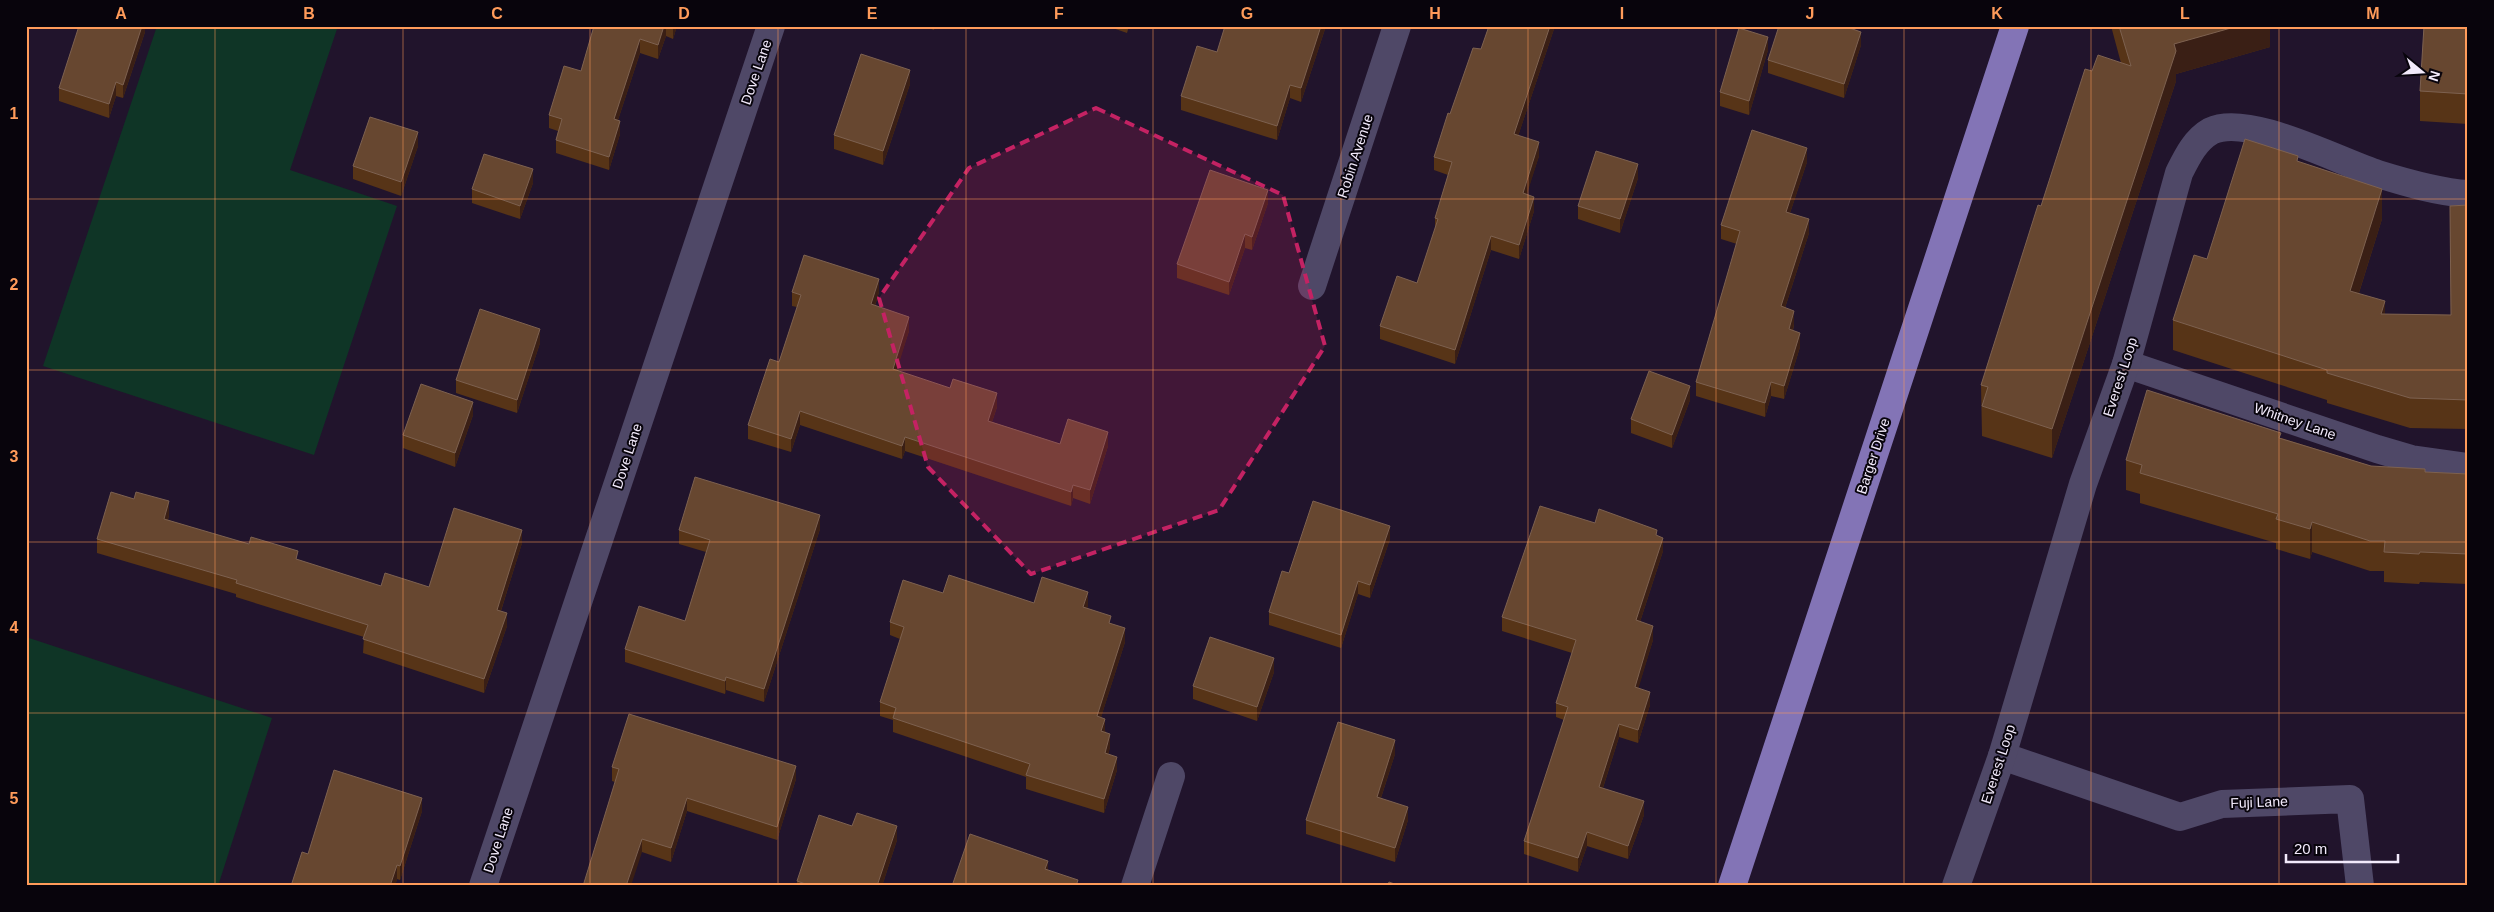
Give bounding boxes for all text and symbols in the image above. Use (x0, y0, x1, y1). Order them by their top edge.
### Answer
text: A (115, 5, 127, 22)
text: B (303, 5, 315, 22)
text: C (491, 5, 503, 22)
text: D (678, 5, 690, 22)
text: E (867, 5, 878, 22)
text: F (1054, 5, 1064, 22)
text: G (1241, 5, 1253, 22)
text: H (1429, 5, 1441, 22)
text: I (1620, 5, 1624, 22)
text: J (1806, 5, 1814, 22)
text: K (1991, 5, 2003, 22)
text: L (2180, 5, 2190, 22)
text: M (2366, 5, 2380, 22)
street label: Dove Lane (737, 37, 775, 107)
north arrow (2396, 48, 2446, 98)
text: N (2425, 69, 2444, 83)
text: 1 (10, 105, 19, 122)
street label: Robin Avenue (1334, 112, 1376, 200)
text: 2 (10, 276, 19, 293)
street label: Everest Loop (2100, 335, 2140, 419)
street label: Whitney Lane (2252, 400, 2338, 443)
street label: Barger Drive (1853, 416, 1893, 496)
street label: Dove Lane (609, 421, 645, 491)
text: 3 (10, 448, 19, 465)
text: 4 (10, 619, 19, 636)
street label: Everest Loop (1978, 722, 2018, 806)
text: 5 (10, 790, 19, 807)
street label: Fuji Lane (2230, 793, 2288, 811)
street label: Dove Lane (480, 805, 516, 875)
scale bar (2286, 832, 2399, 864)
text: 20 m (2294, 840, 2327, 857)

